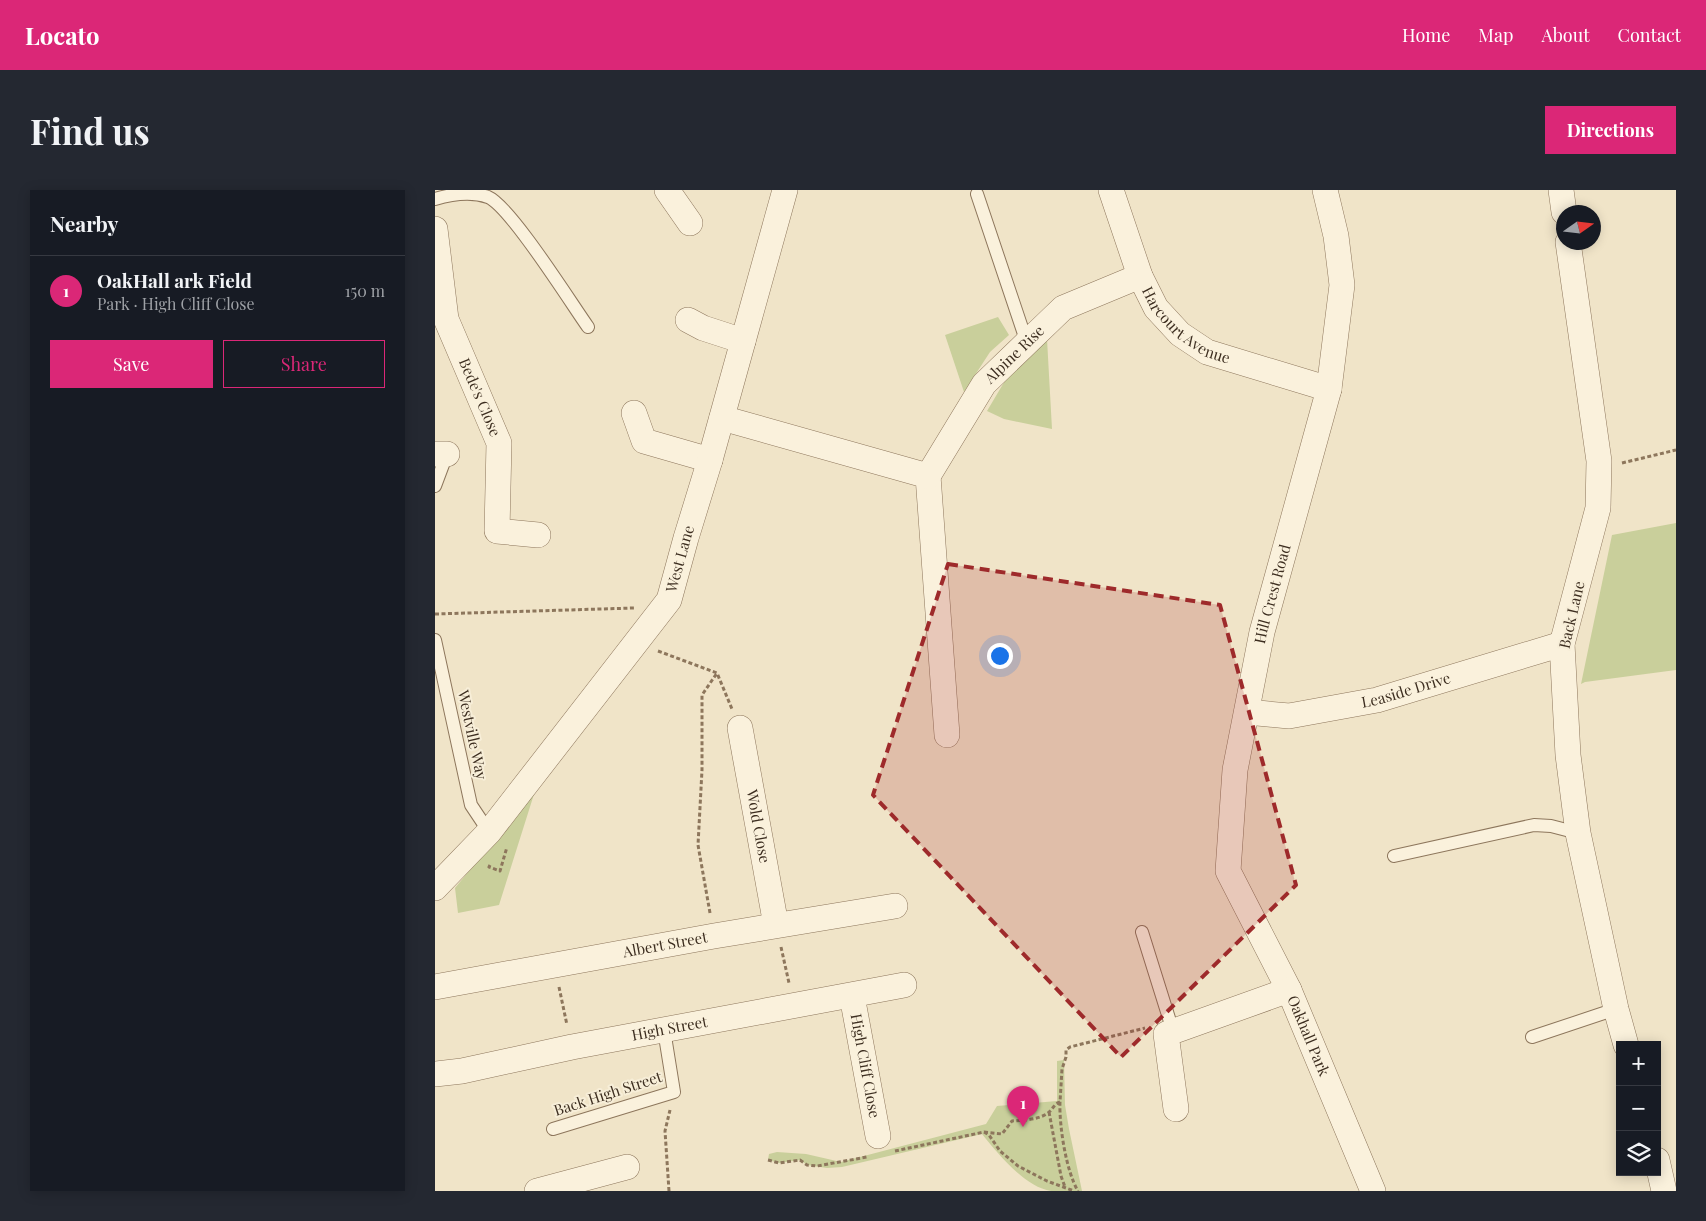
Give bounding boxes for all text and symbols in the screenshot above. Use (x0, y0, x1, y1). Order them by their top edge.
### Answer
text: Locato (25, 19, 99, 51)
text: Home (1402, 23, 1450, 47)
text: Map (1478, 23, 1513, 47)
text: About (1541, 23, 1590, 47)
text: Contact (1618, 23, 1681, 47)
button: Directions (1545, 106, 1676, 154)
text: Find us (30, 107, 150, 154)
north arrow (1556, 205, 1601, 250)
text: Nearby (50, 209, 119, 237)
text: OakHall ark Field (97, 267, 252, 293)
text: 1 (63, 280, 69, 301)
text: 150 m (345, 280, 385, 301)
street label: Harcourt Avenue (1138, 283, 1233, 367)
text: Park · High Cliff Close (97, 293, 255, 314)
street label: Alpine Rise (979, 321, 1048, 388)
button: Save (50, 340, 213, 388)
button: Share (223, 340, 385, 388)
street label: Bede's Close (455, 355, 506, 439)
street label: West Lane (660, 523, 698, 595)
street label: Hill Crest Road (1249, 542, 1295, 645)
street label: Back Lane (1554, 579, 1589, 651)
your location (987, 643, 1013, 669)
street label: Leaside Drive (1360, 667, 1453, 712)
street label: Westville Way (454, 687, 492, 782)
street label: Wold Close (742, 787, 775, 865)
street label: Albert Street (620, 926, 710, 962)
street label: Oakhall Park (1283, 992, 1335, 1080)
street label: High Street (630, 1011, 710, 1045)
street label: High Cliff Close (846, 1012, 885, 1119)
map controls (1616, 1041, 1661, 1176)
button: + (1616, 1041, 1661, 1086)
street label: Back High Street (551, 1066, 665, 1120)
pin: 1 (1007, 1086, 1039, 1127)
button: − (1616, 1086, 1661, 1131)
button: layers (1616, 1131, 1661, 1176)

